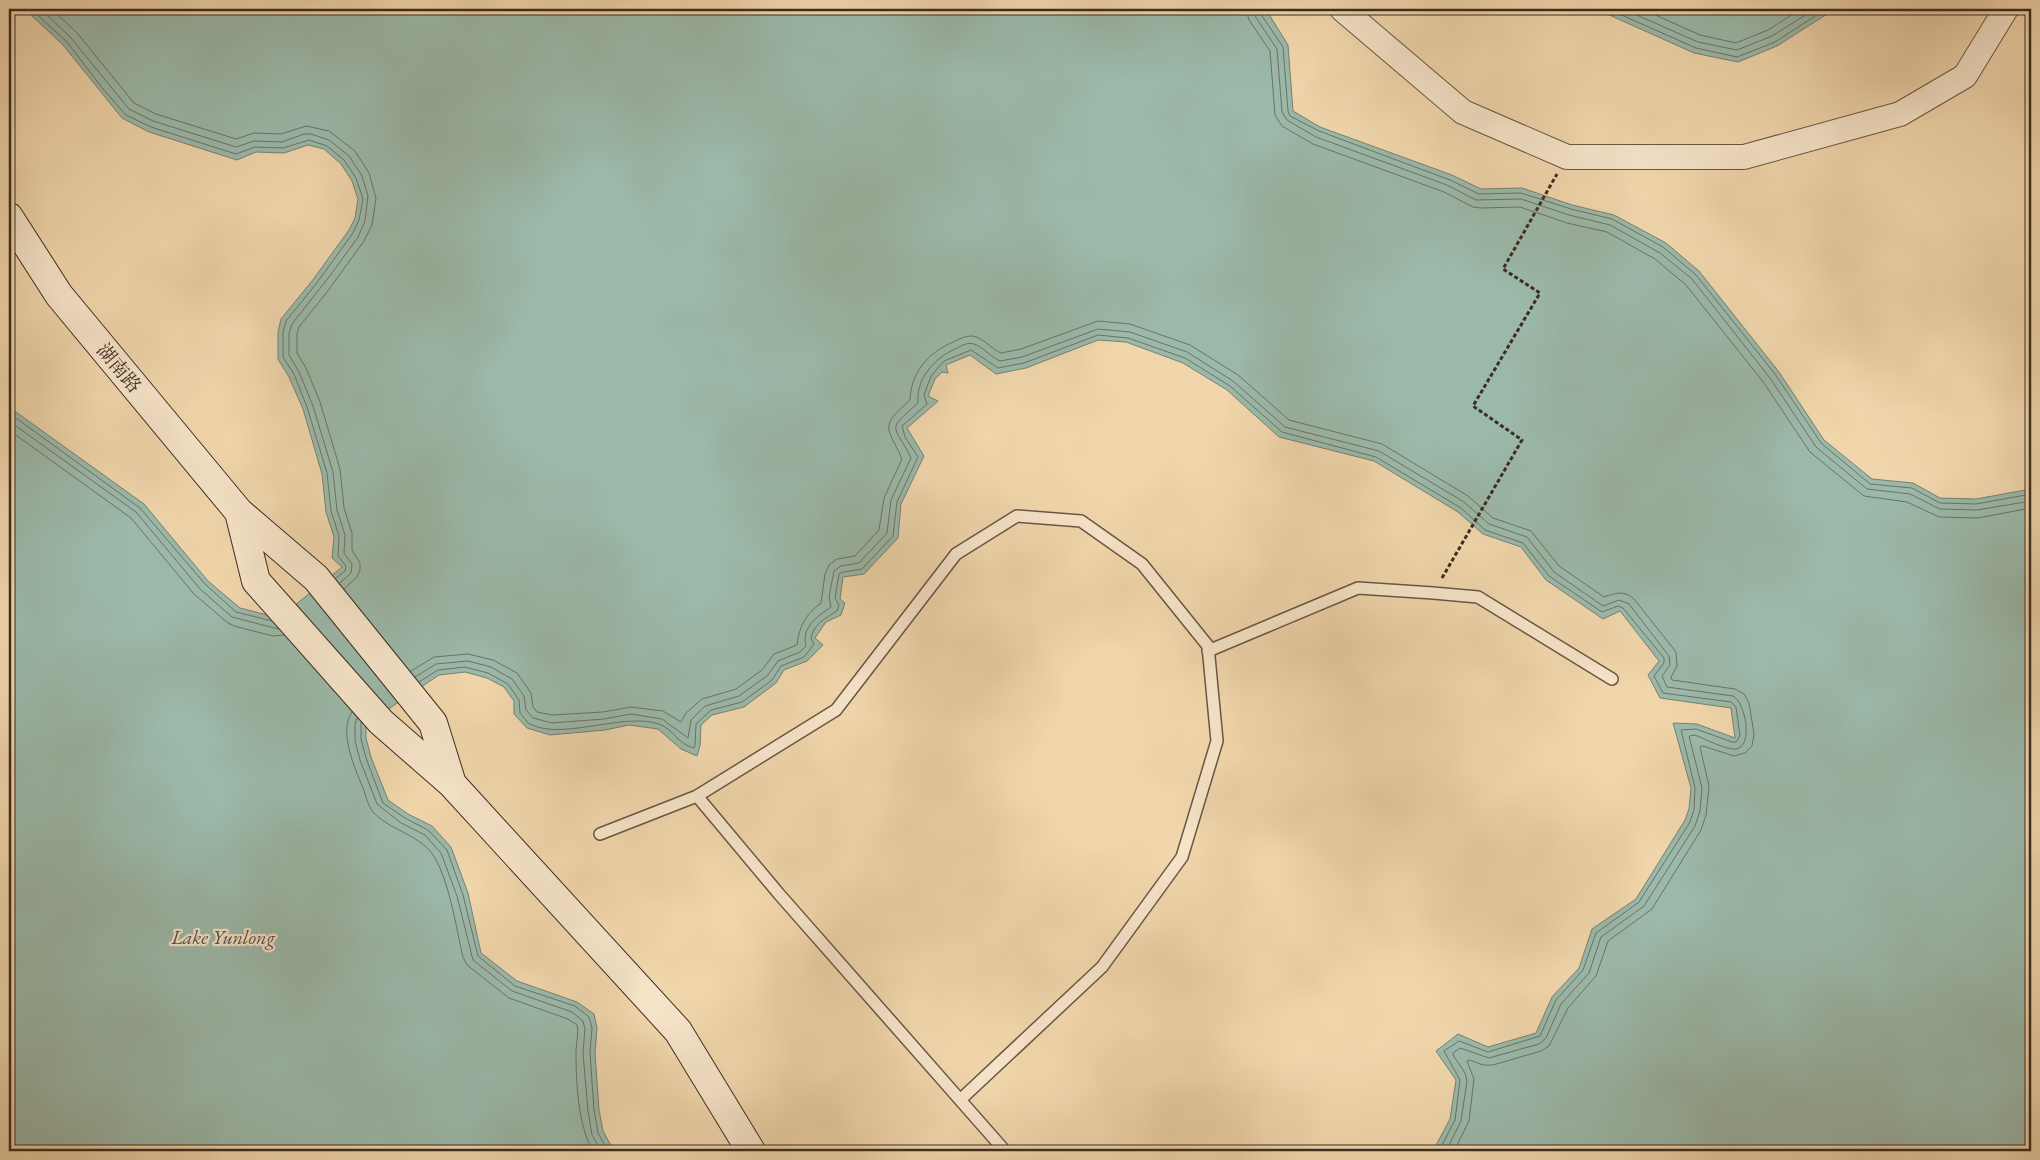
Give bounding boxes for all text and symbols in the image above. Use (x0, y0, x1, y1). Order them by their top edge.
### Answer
street label: 湖南路 (91, 338, 147, 398)
water label: Lake Yunlong (170, 924, 276, 950)

